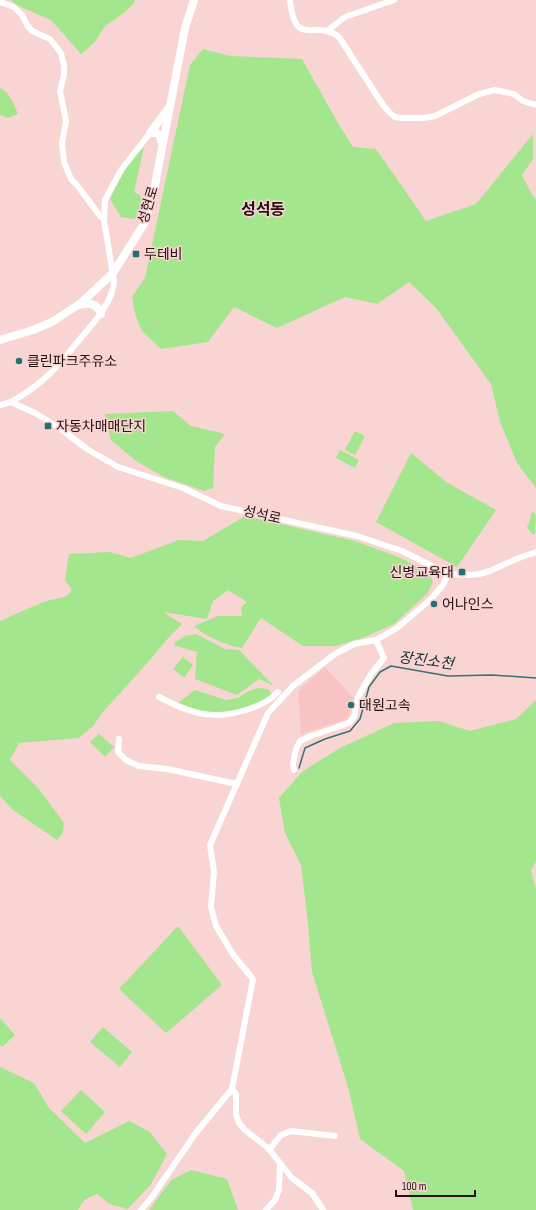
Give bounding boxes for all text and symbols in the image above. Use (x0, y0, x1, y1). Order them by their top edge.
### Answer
street label: 성현로 (134, 184, 162, 226)
district label: 성석동 (241, 201, 285, 220)
place label: 두테비 (144, 246, 183, 263)
marker: 두테비 (131, 249, 141, 259)
place label: 클린파크주유소 (27, 353, 117, 370)
marker: 클린파크주유소 (14, 356, 24, 366)
place label: 자동차매매단지 (56, 418, 146, 435)
marker: 자동차매매단지 (43, 421, 53, 431)
street label: 성석로 (241, 502, 283, 528)
place label: 신병교육대 (390, 564, 454, 581)
marker: 신병교육대 (457, 567, 467, 577)
place label: 어나인스 (442, 596, 494, 613)
marker: 어나인스 (429, 599, 439, 609)
water label: 장진소천 (397, 648, 457, 674)
place label: 대원고속 (359, 697, 411, 714)
marker: 대원고속 (346, 700, 356, 710)
scale bar (396, 1172, 475, 1198)
text: 100 m (402, 1179, 427, 1194)

